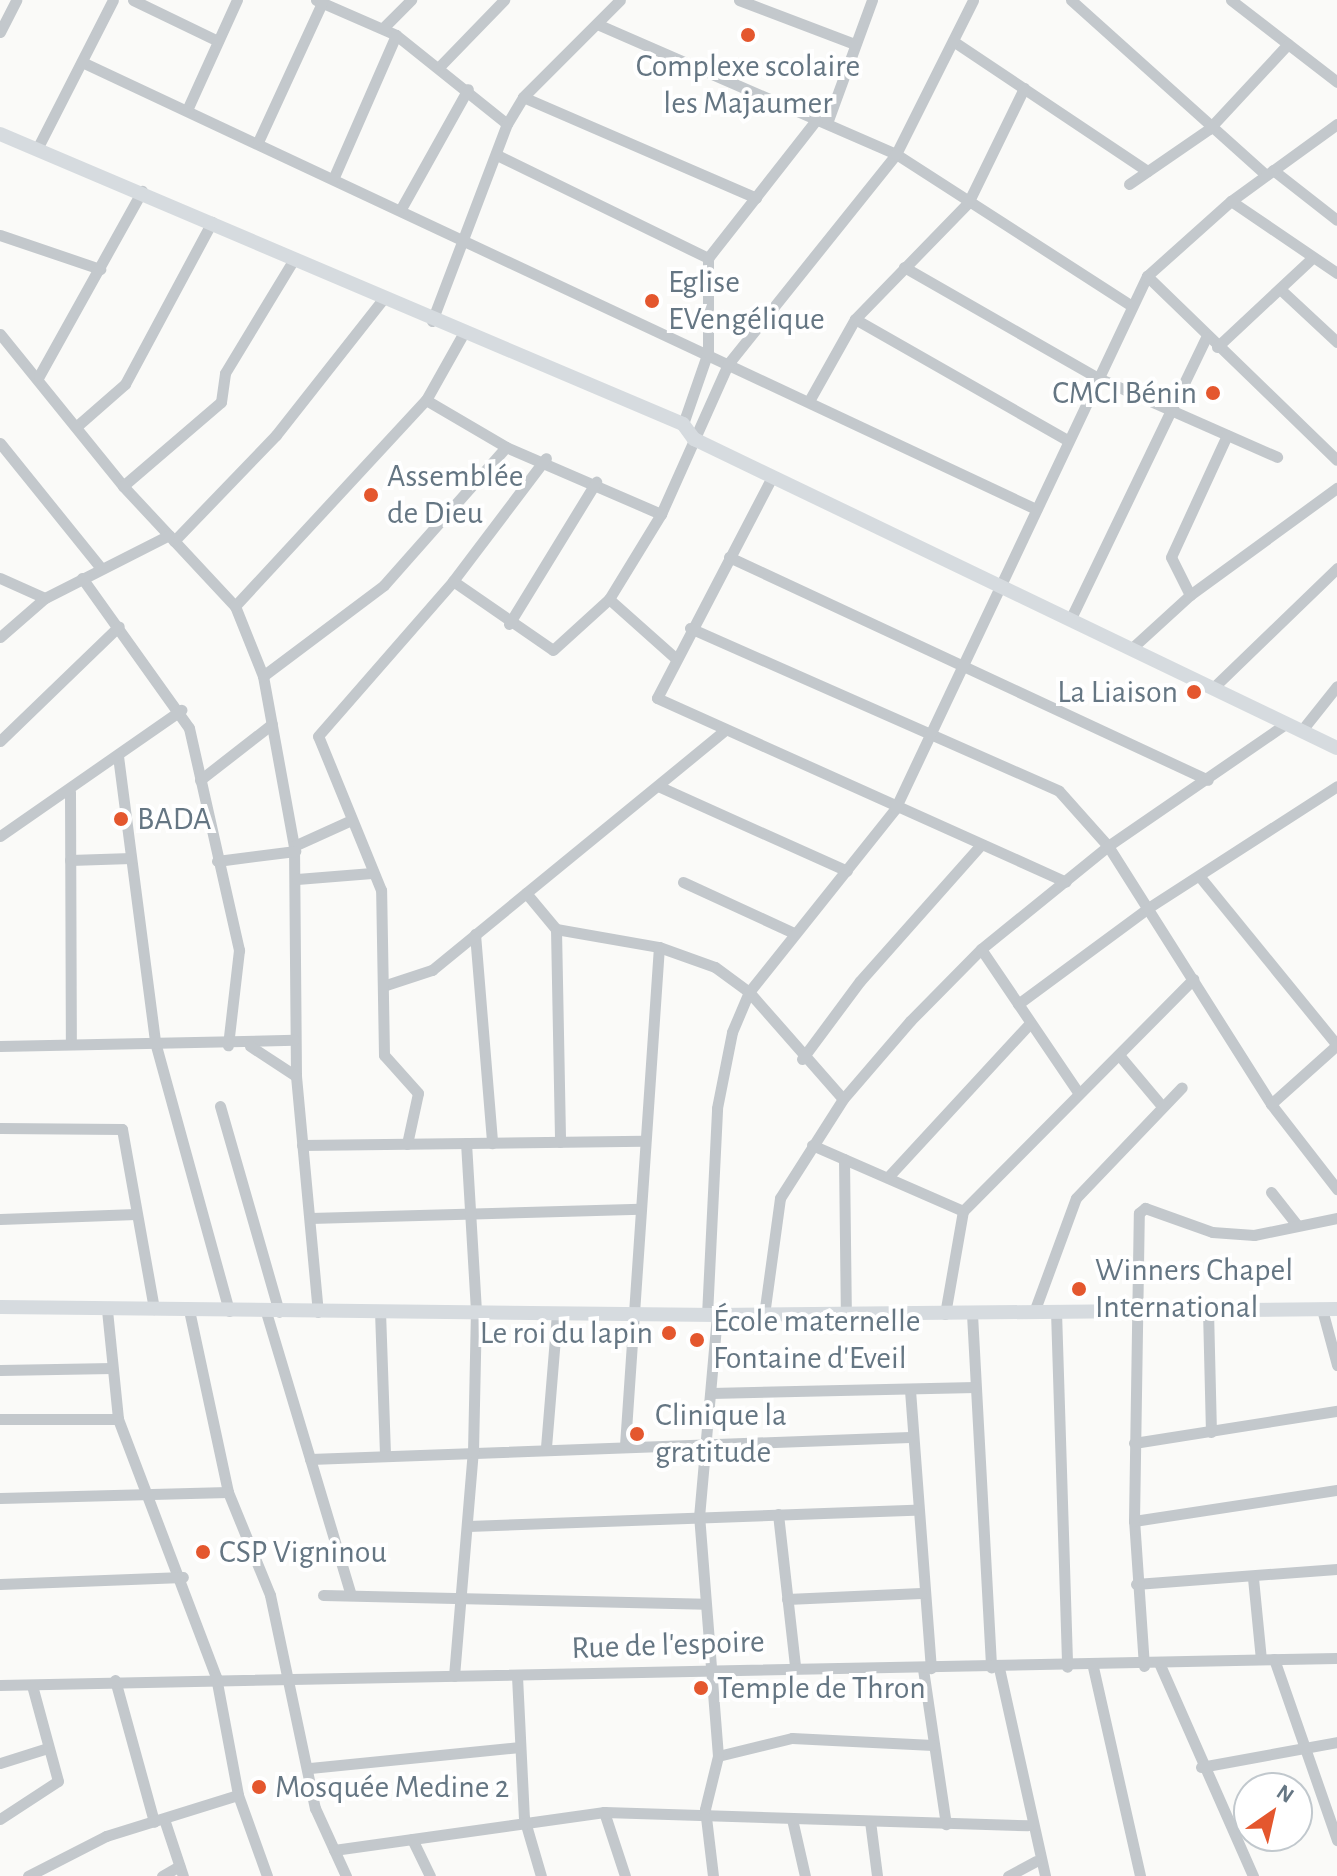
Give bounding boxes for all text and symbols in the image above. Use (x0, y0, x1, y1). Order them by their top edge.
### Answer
marker: Complexe scolaire les Majaumer (739, 26, 757, 44)
place label: Complexe scolaire les Majaumer (636, 48, 860, 123)
place label: Eglise EVengélique (668, 264, 825, 339)
marker: Eglise EVengélique (643, 292, 661, 310)
place label: CMCI Bénin (1052, 374, 1197, 412)
marker: CMCI Bénin (1204, 384, 1222, 402)
place label: Assemblée de Dieu (387, 458, 523, 533)
marker: Assemblée de Dieu (362, 486, 380, 504)
place label: La Liaison (1057, 673, 1178, 711)
marker: La Liaison (1185, 683, 1203, 701)
place label: BADA (137, 800, 211, 838)
marker: BADA (112, 810, 130, 828)
place label: Winners Chapel International (1095, 1252, 1293, 1327)
marker: Winners Chapel International (1070, 1280, 1088, 1298)
place label: École maternelle Fontaine d'Eveil (713, 1303, 921, 1378)
place label: Le roi du lapin (480, 1314, 653, 1352)
marker: Le roi du lapin (660, 1324, 678, 1342)
marker: École maternelle Fontaine d'Eveil (688, 1331, 706, 1349)
place label: Clinique la gratitude (655, 1397, 787, 1472)
marker: Clinique la gratitude (626, 1423, 648, 1445)
place label: CSP Vigninou (219, 1533, 387, 1571)
marker: CSP Vigninou (194, 1543, 212, 1561)
street label: Rue de l'espoire (571, 1622, 765, 1668)
place label: Temple de Thron (717, 1669, 926, 1707)
marker: Temple de Thron (692, 1679, 710, 1697)
place label: Mosquée Medine 2 (275, 1768, 509, 1806)
north arrow (1233, 1772, 1313, 1852)
marker: Mosquée Medine 2 (250, 1778, 268, 1796)
text: N (1273, 1780, 1298, 1807)

